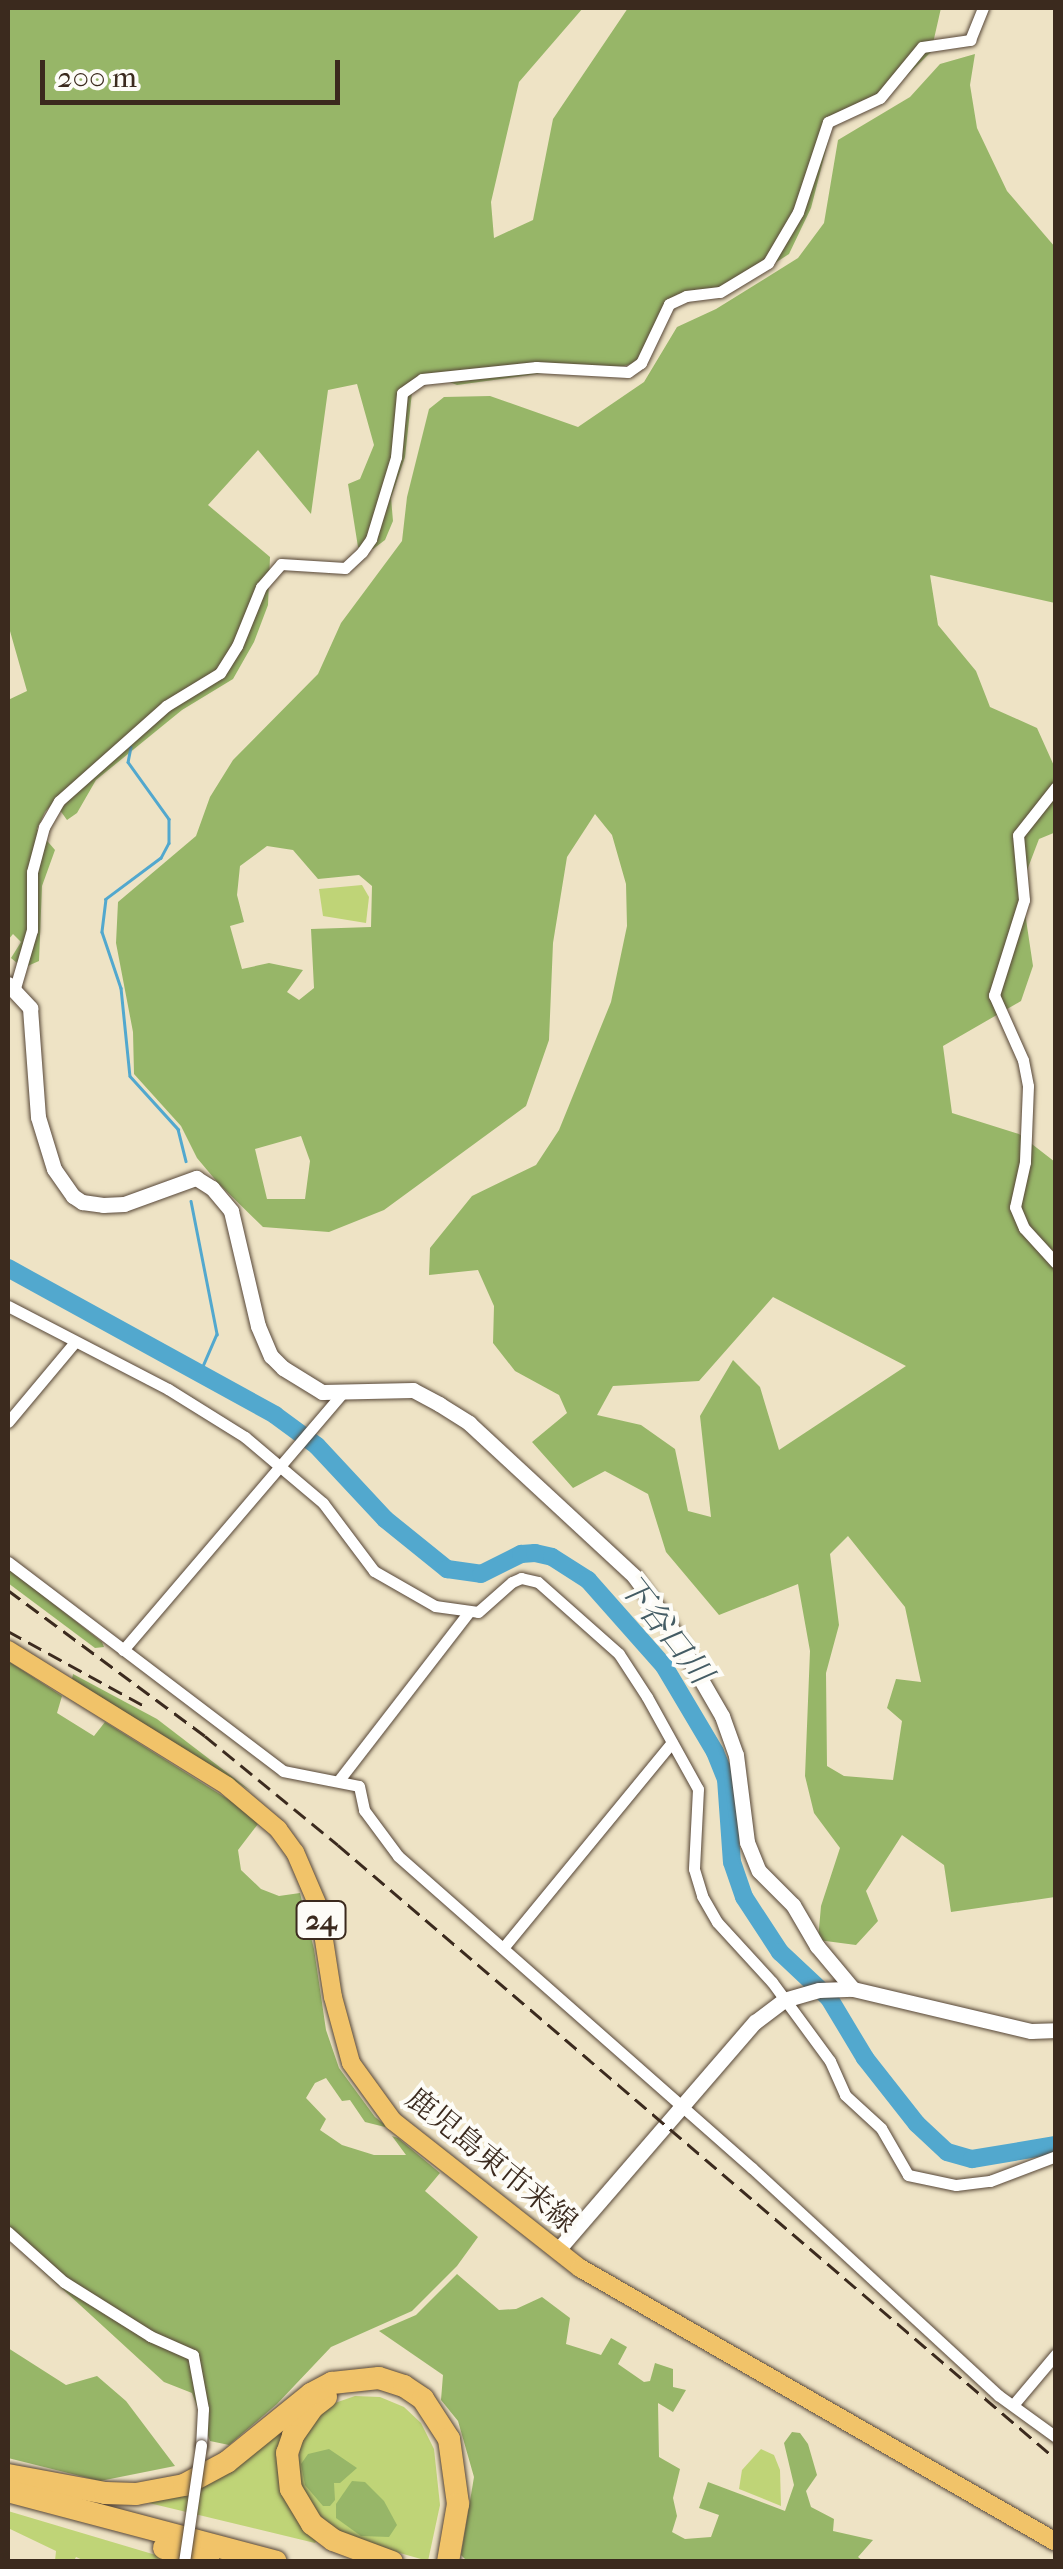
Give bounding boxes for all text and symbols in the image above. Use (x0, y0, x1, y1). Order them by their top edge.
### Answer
scale bar (45, 40, 345, 102)
text: 200 m (57, 60, 137, 95)
water label: 下谷口川 (610, 1568, 720, 1692)
road number: 24 (294, 1897, 348, 1943)
street label: 鹿児島東市来線 (398, 2081, 584, 2241)

